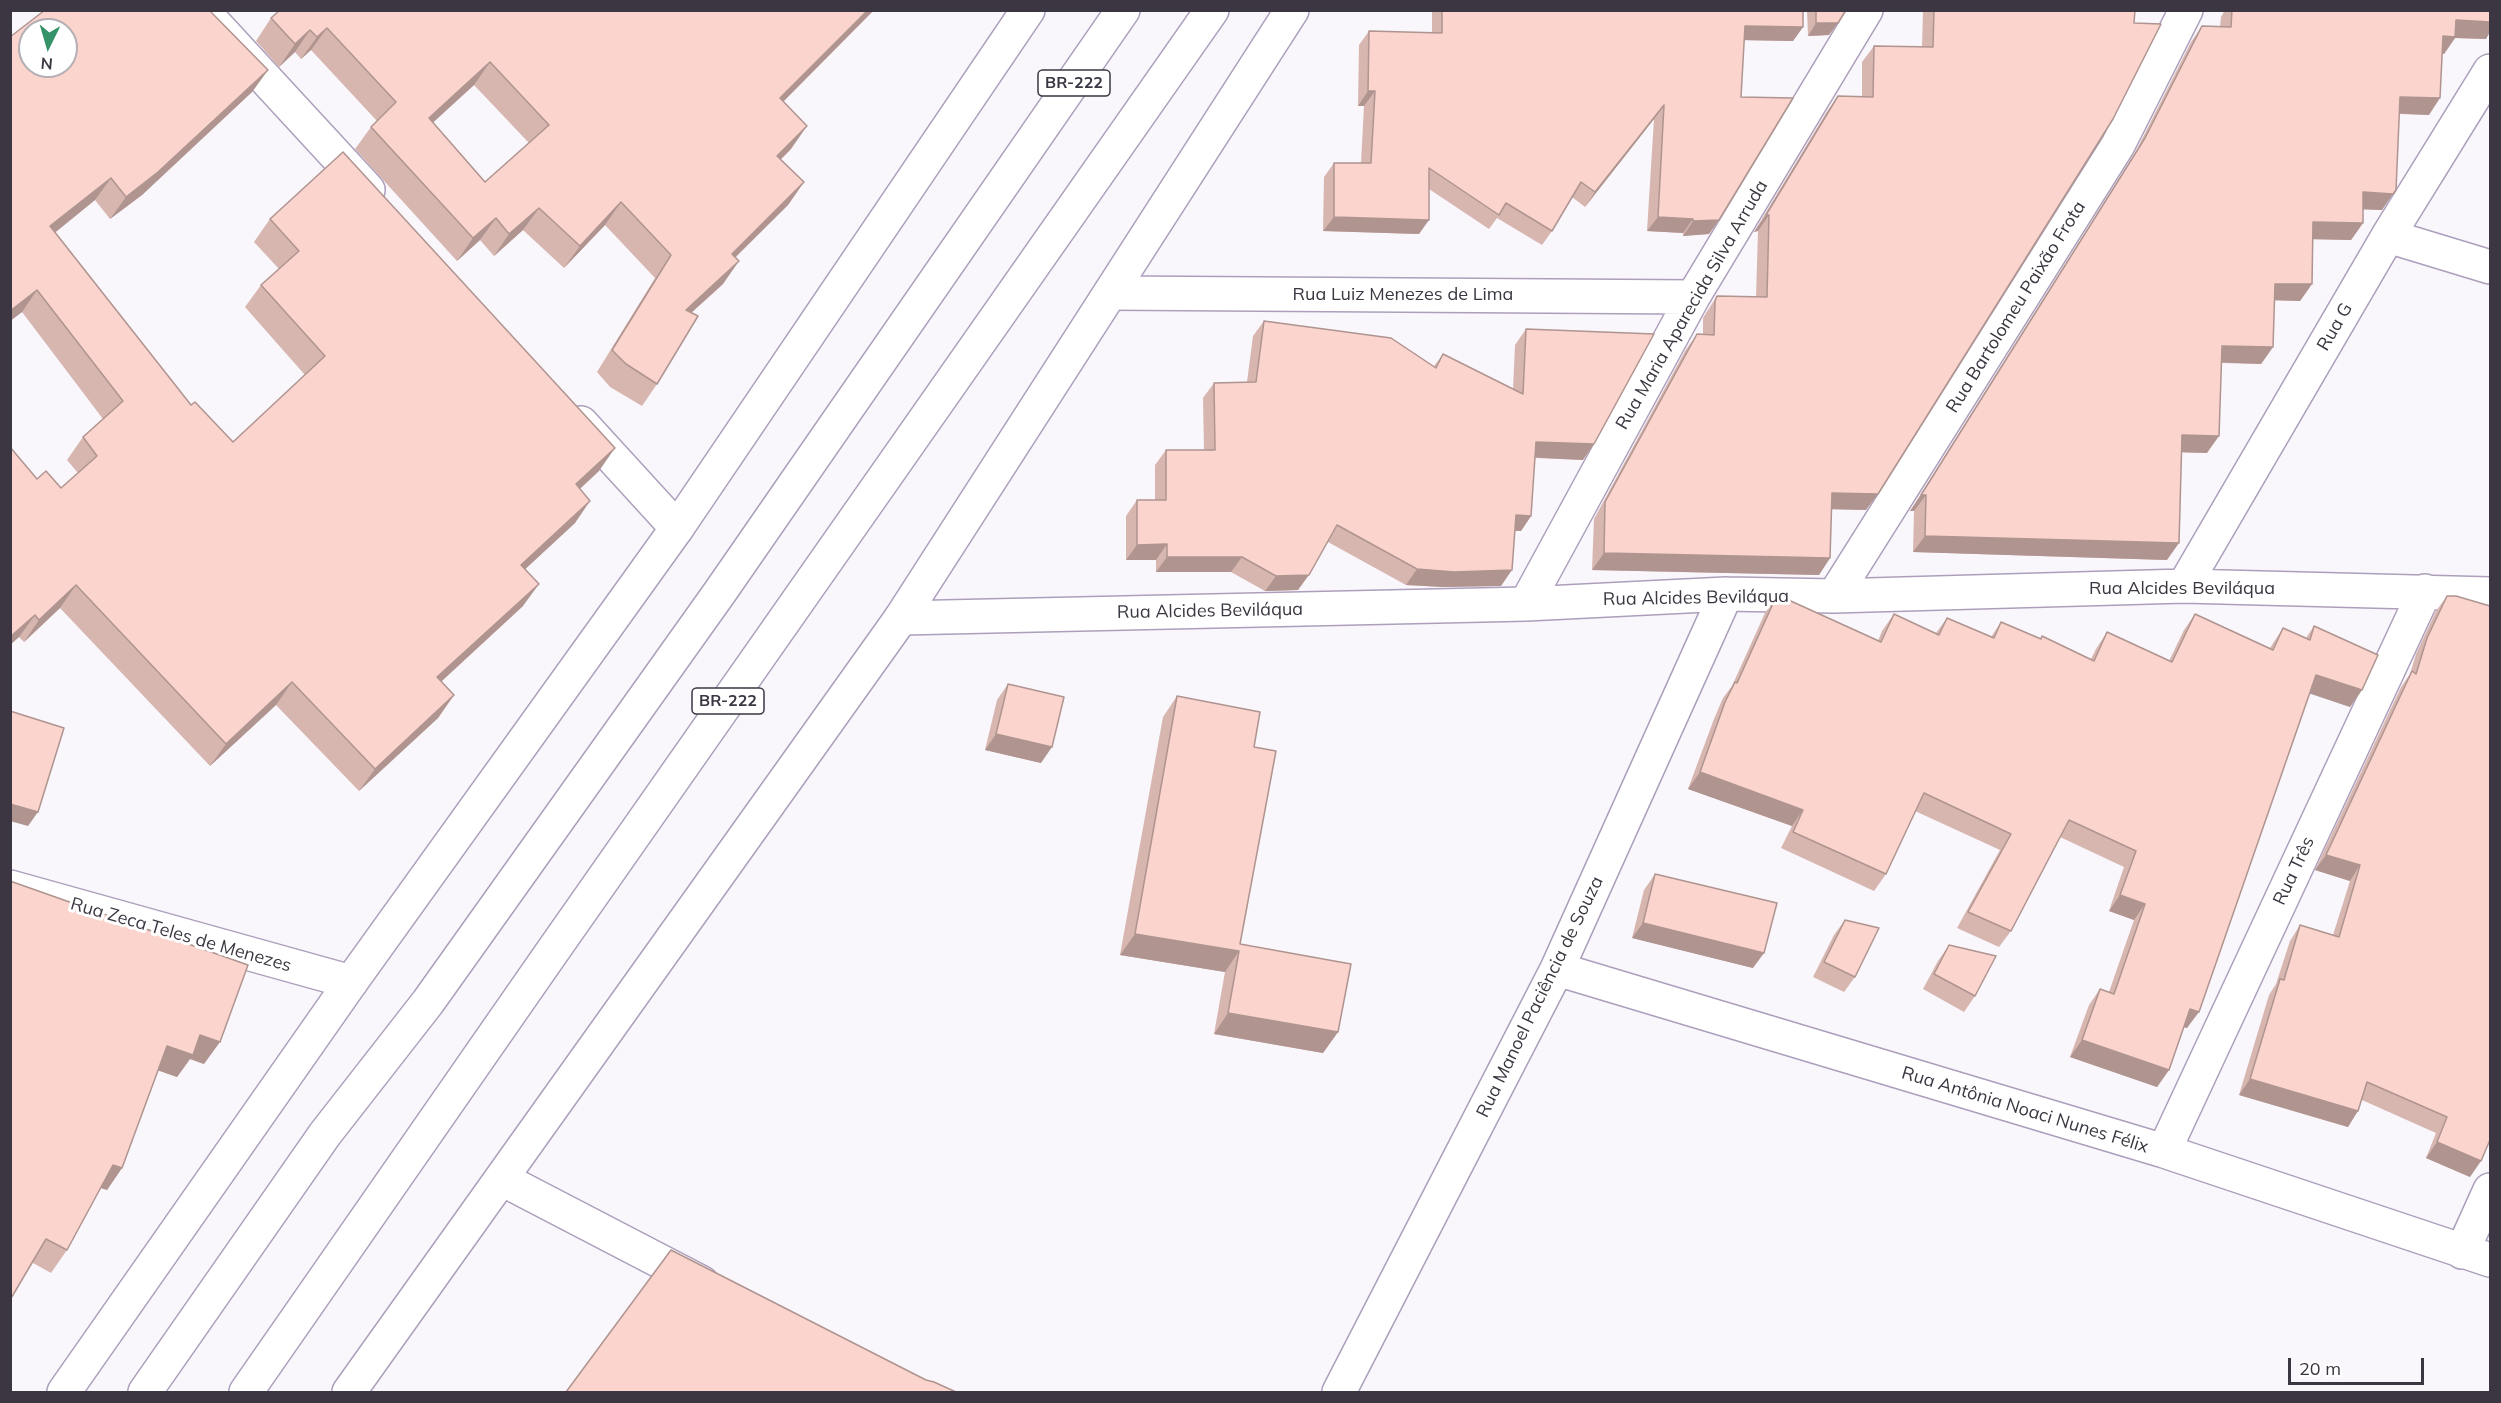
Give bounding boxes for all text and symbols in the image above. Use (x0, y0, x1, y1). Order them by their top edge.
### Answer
north arrow (18, 18, 78, 78)
text: N (40, 53, 54, 74)
road number: BR-222 (1038, 70, 1110, 96)
street label: Rua Maria Aparecida Silva Arruda (1612, 176, 1772, 434)
street label: Rua Bartolomeu Paixão Frota (1942, 197, 2090, 417)
street label: Rua Luiz Menezes de Lima (1293, 284, 1513, 306)
street label: Rua G (2313, 299, 2357, 355)
street label: Rua Alcides Beviláqua (2089, 578, 2275, 600)
street label: Rua Alcides Beviláqua (1603, 586, 1789, 610)
street label: Rua Alcides Beviláqua (1117, 599, 1303, 623)
road number: BR-222 (692, 688, 764, 714)
street label: Rua Três (2269, 833, 2319, 909)
street label: Rua Manoel Paciência de Souza (1472, 873, 1608, 1121)
street label: Rua Zeca Teles de Menezes (68, 893, 294, 977)
street label: Rua Antônia Noaci Nunes Félix (1899, 1062, 2151, 1158)
scale bar (2291, 1346, 2428, 1384)
text: 20 m (2299, 1357, 2341, 1380)

